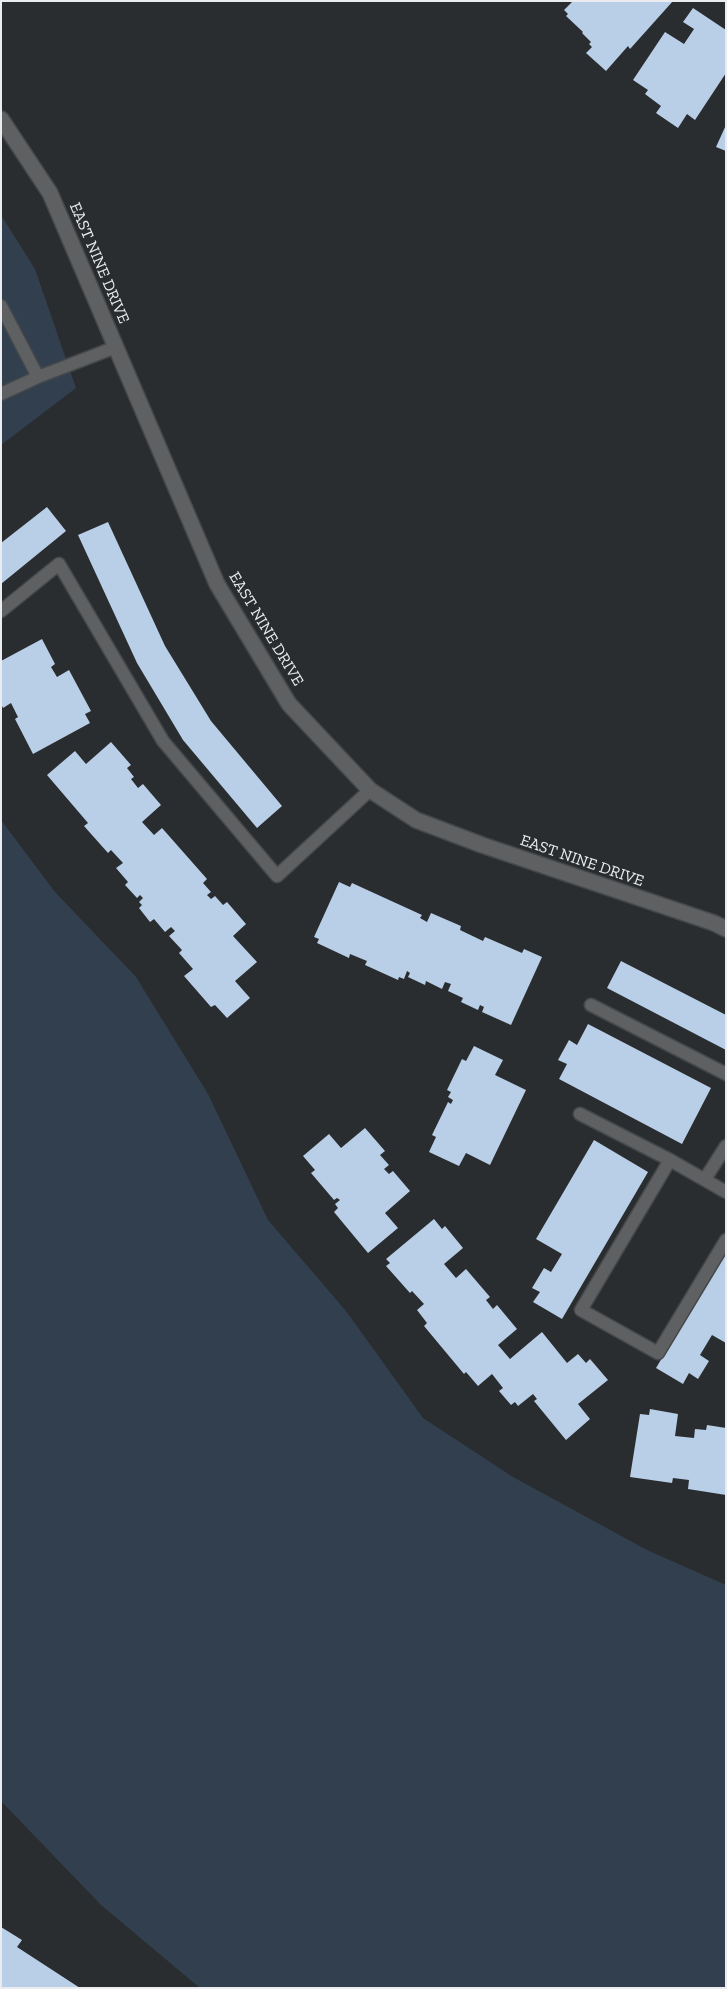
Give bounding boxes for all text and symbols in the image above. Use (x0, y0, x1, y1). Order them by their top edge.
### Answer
street label: EAST NINE DRIVE (65, 200, 133, 326)
street label: EAST NINE DRIVE (224, 569, 308, 689)
street label: EAST NINE DRIVE (518, 831, 646, 891)

